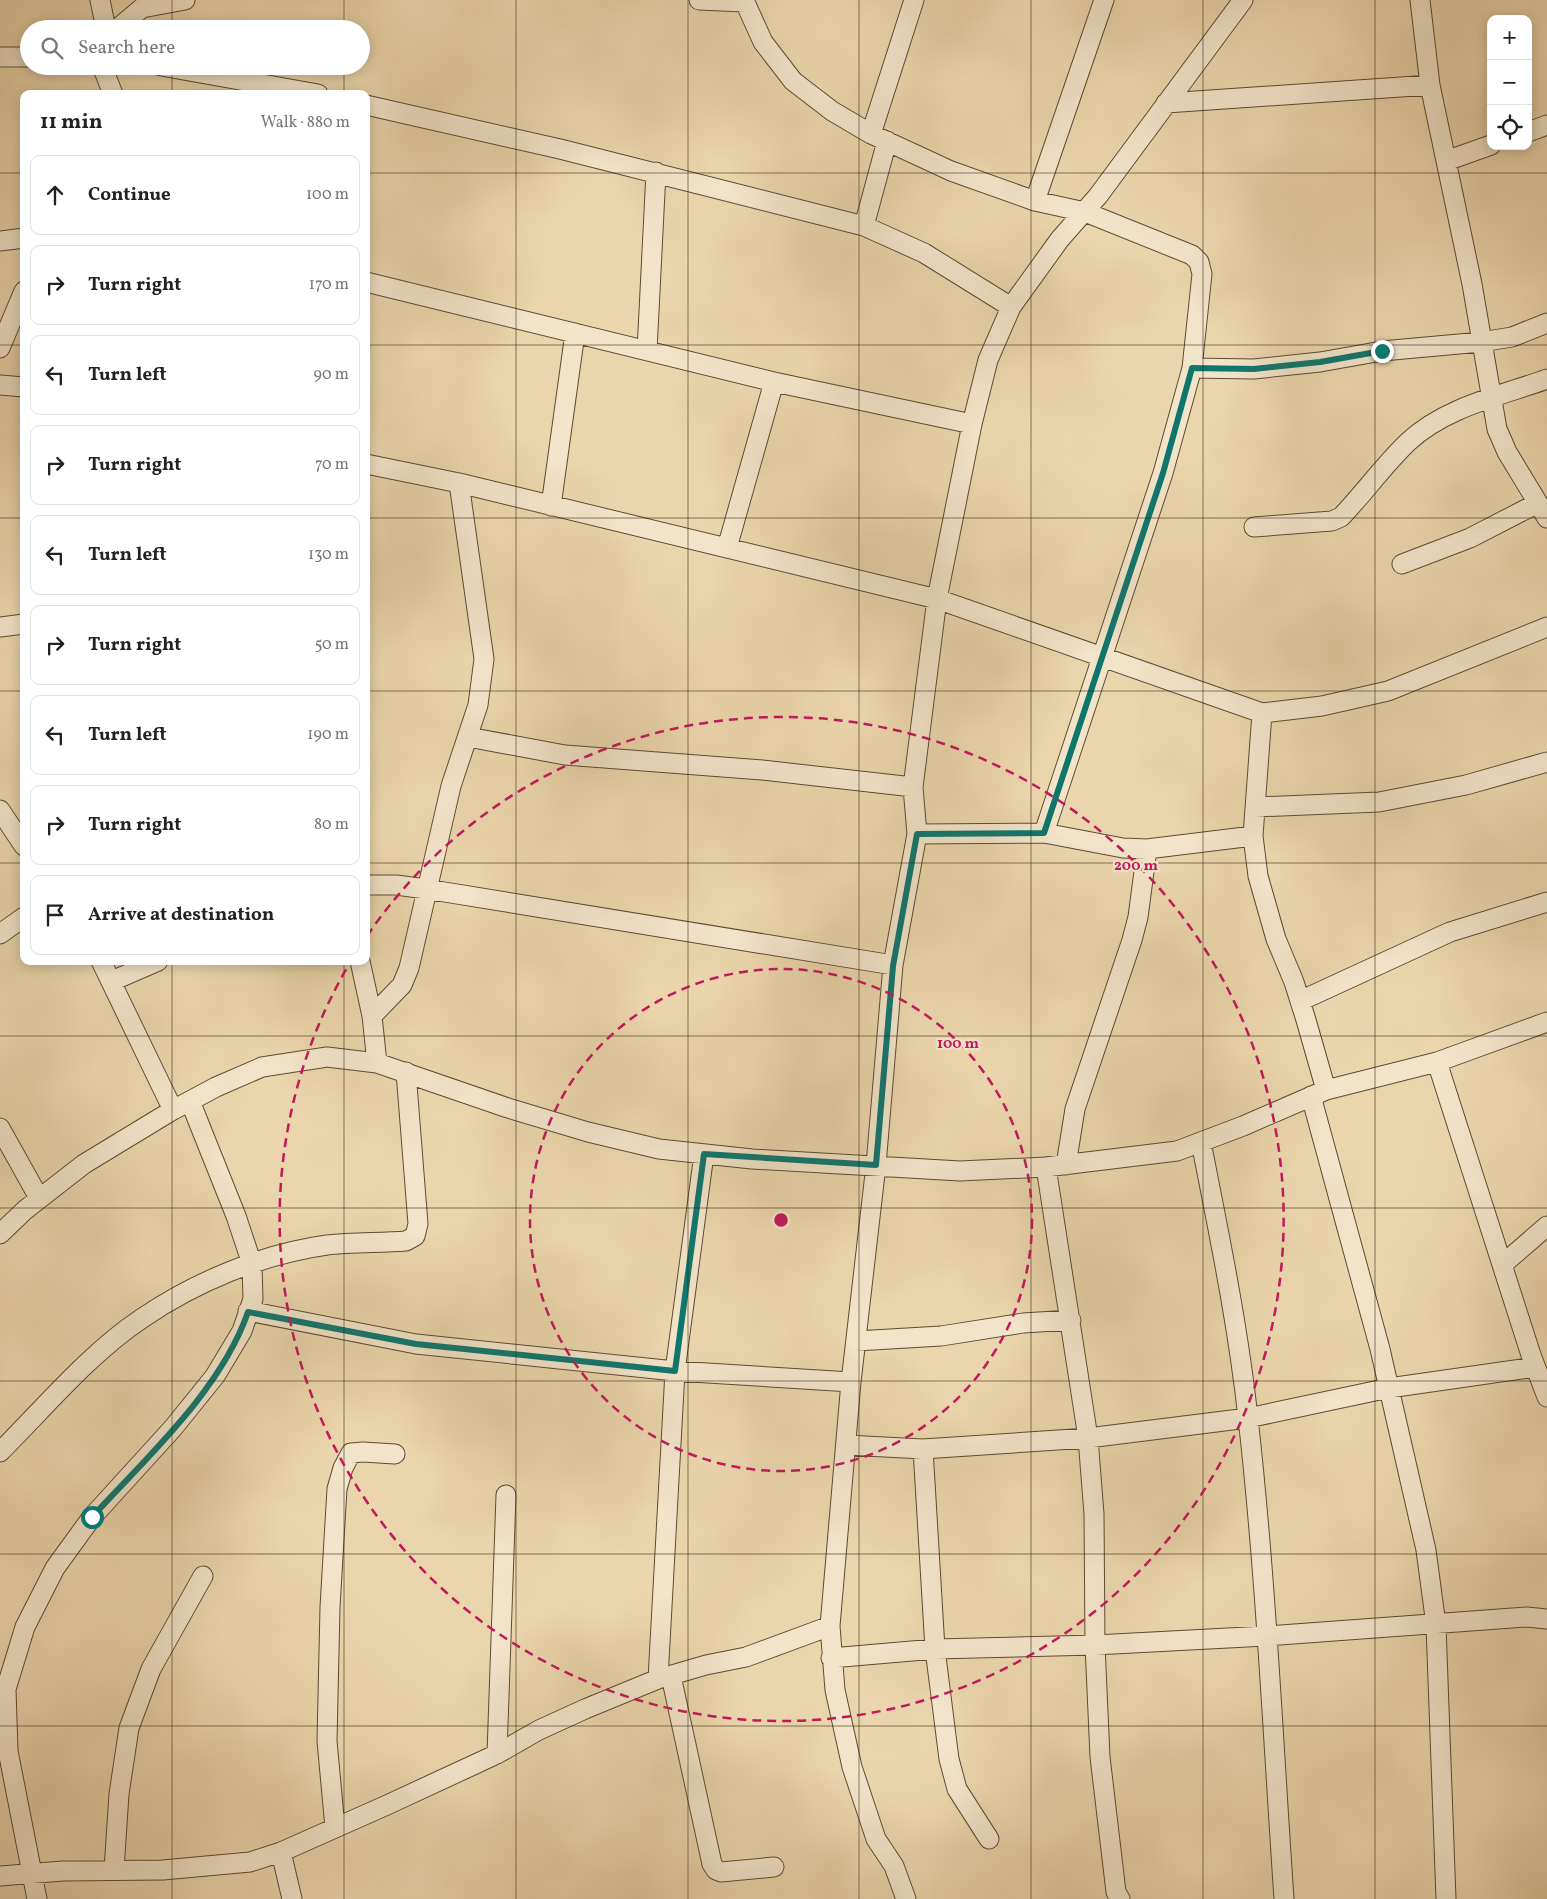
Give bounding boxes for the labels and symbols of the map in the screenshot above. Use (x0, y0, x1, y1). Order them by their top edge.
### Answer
route end (1371, 340, 1394, 363)
text: 200 m (1114, 856, 1158, 877)
text: 100 m (937, 1034, 980, 1055)
centre of rings (772, 1211, 790, 1229)
route start (81, 1506, 104, 1529)

